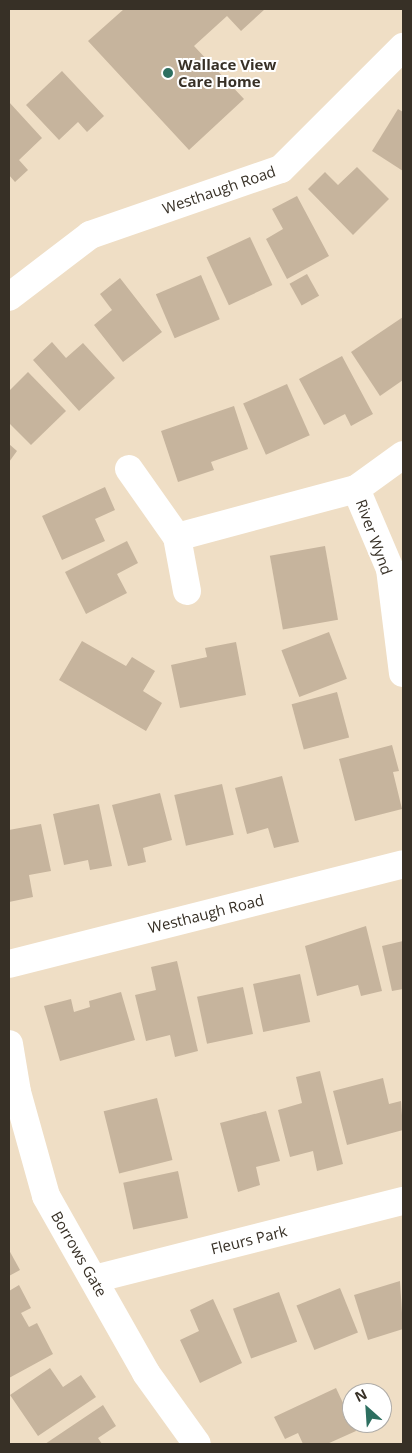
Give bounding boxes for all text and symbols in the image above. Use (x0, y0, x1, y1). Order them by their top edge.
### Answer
place label: Wallace View Care Home (178, 55, 276, 90)
marker: Wallace View Care Home (162, 67, 174, 79)
street label: Westhaugh Road (160, 162, 278, 218)
street label: River Wynd (352, 497, 396, 577)
street label: Westhaugh Road (146, 891, 266, 937)
street label: Borrows Gate (47, 1208, 111, 1300)
street label: Fleurs Park (209, 1222, 289, 1258)
north arrow (342, 1383, 392, 1433)
text: N (351, 1384, 370, 1406)

